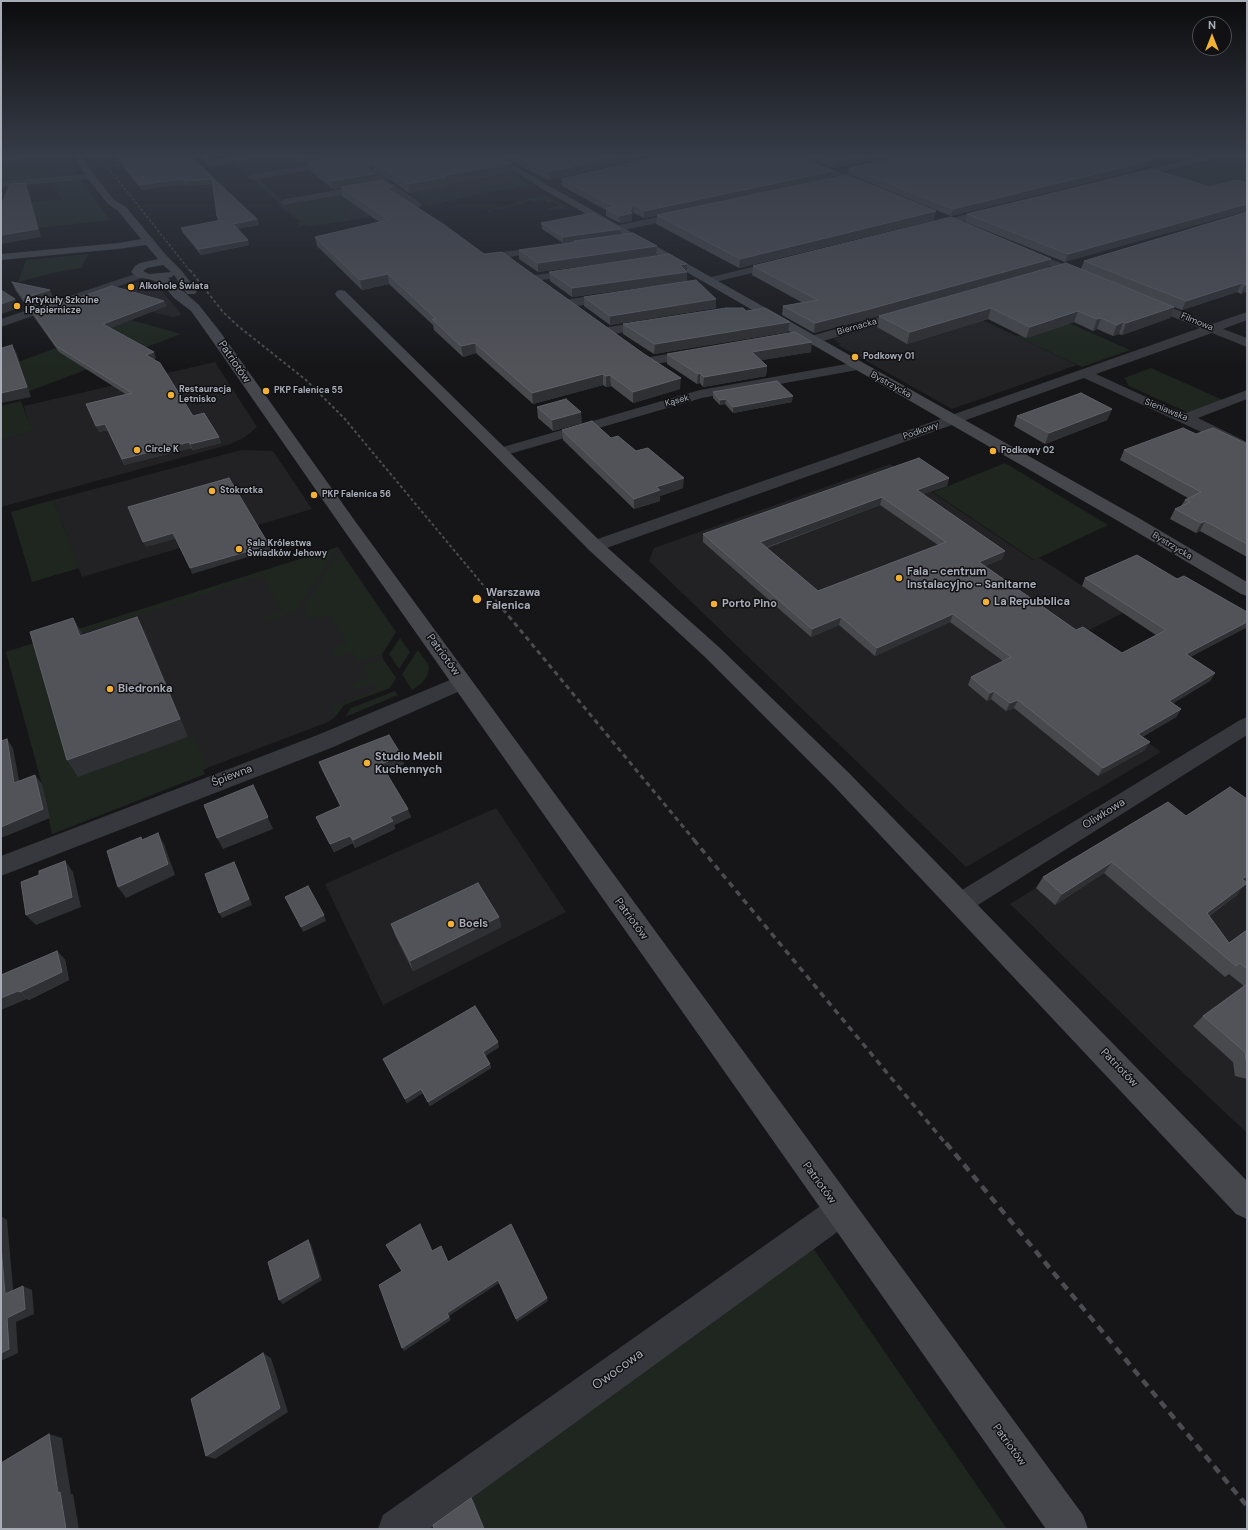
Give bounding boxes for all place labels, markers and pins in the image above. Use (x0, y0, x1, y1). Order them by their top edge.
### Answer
marker: Alkohole Świata (126, 282, 136, 292)
place label: Alkohole Świata (139, 282, 209, 292)
place label: Artykuły Szkolne I Papiernicze (25, 296, 99, 317)
marker: Artykuły Szkolne I Papiernicze (12, 301, 22, 311)
marker: Podkowy 01 (850, 352, 860, 362)
place label: Podkowy 01 (863, 352, 914, 362)
place label: Restauracja Letnisko (179, 385, 231, 406)
marker: PKP Falenica 55 (261, 386, 271, 396)
place label: PKP Falenica 55 (274, 386, 343, 396)
marker: Restauracja Letnisko (166, 390, 176, 400)
marker: Circle K (132, 445, 142, 455)
place label: Circle K (145, 445, 179, 455)
marker: Podkowy 02 (988, 446, 998, 456)
place label: Podkowy 02 (1001, 446, 1054, 456)
marker: Stokrotka (207, 486, 217, 496)
place label: Stokrotka (220, 486, 263, 496)
marker: PKP Falenica 56 (309, 490, 319, 500)
place label: PKP Falenica 56 (322, 490, 391, 500)
place label: Sala Królestwa Świadków Jehowy (247, 539, 327, 560)
marker: Sala Królestwa Świadków Jehowy (234, 544, 244, 554)
place label: Fala - centrum Instalacyjno - Sanitarne (907, 565, 1036, 591)
marker: Fala - centrum Instalacyjno - Sanitarne (894, 573, 904, 583)
place label: Warszawa Falenica (486, 586, 540, 612)
marker: Warszawa Falenica (471, 593, 483, 605)
place label: La Repubblica (994, 595, 1070, 609)
place label: Porto Pino (722, 597, 777, 611)
marker: La Repubblica (981, 597, 991, 607)
marker: Porto Pino (709, 599, 719, 609)
place label: Biedronka (118, 682, 172, 696)
marker: Biedronka (105, 684, 115, 694)
place label: Studio Mebli Kuchennych (375, 750, 442, 776)
marker: Studio Mebli Kuchennych (362, 758, 372, 768)
place label: Boels (459, 917, 488, 931)
marker: Boels (446, 919, 456, 929)

